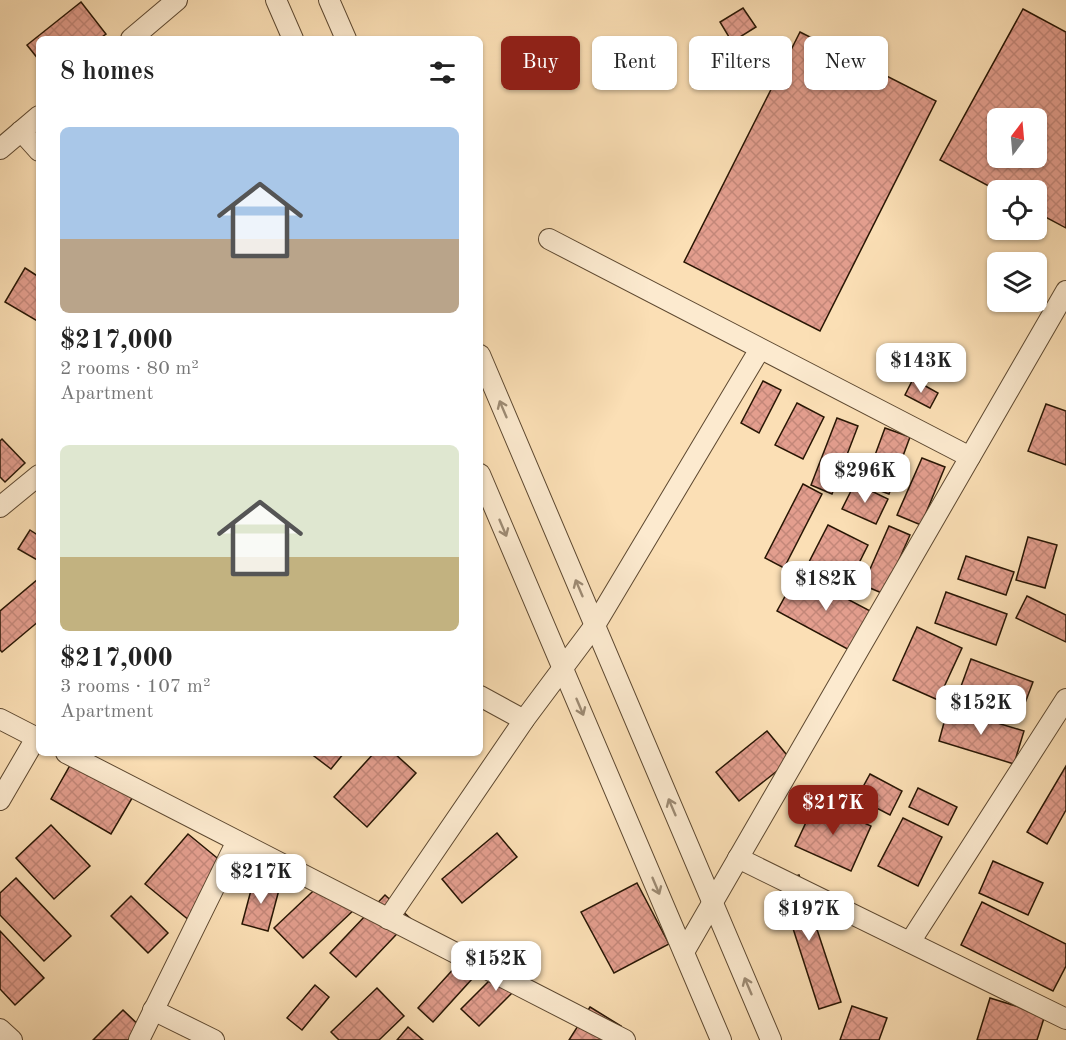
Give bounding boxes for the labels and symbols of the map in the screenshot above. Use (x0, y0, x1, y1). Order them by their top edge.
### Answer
north arrow (987, 108, 1047, 168)
pin: $143K (879, 343, 963, 394)
one-way arrow (497, 400, 508, 419)
pin: $296K (823, 453, 907, 504)
one-way arrow (498, 518, 509, 536)
pin: $182K (784, 561, 868, 612)
one-way arrow (573, 580, 584, 598)
pin: $152K (939, 685, 1023, 736)
one-way arrow (575, 697, 586, 715)
pin: $217K (791, 785, 875, 836)
one-way arrow (666, 798, 677, 816)
pin: $217K (219, 854, 303, 905)
one-way arrow (651, 877, 662, 895)
pin: $197K (767, 891, 851, 942)
pin: $152K (454, 941, 538, 992)
one-way arrow (742, 977, 753, 996)

